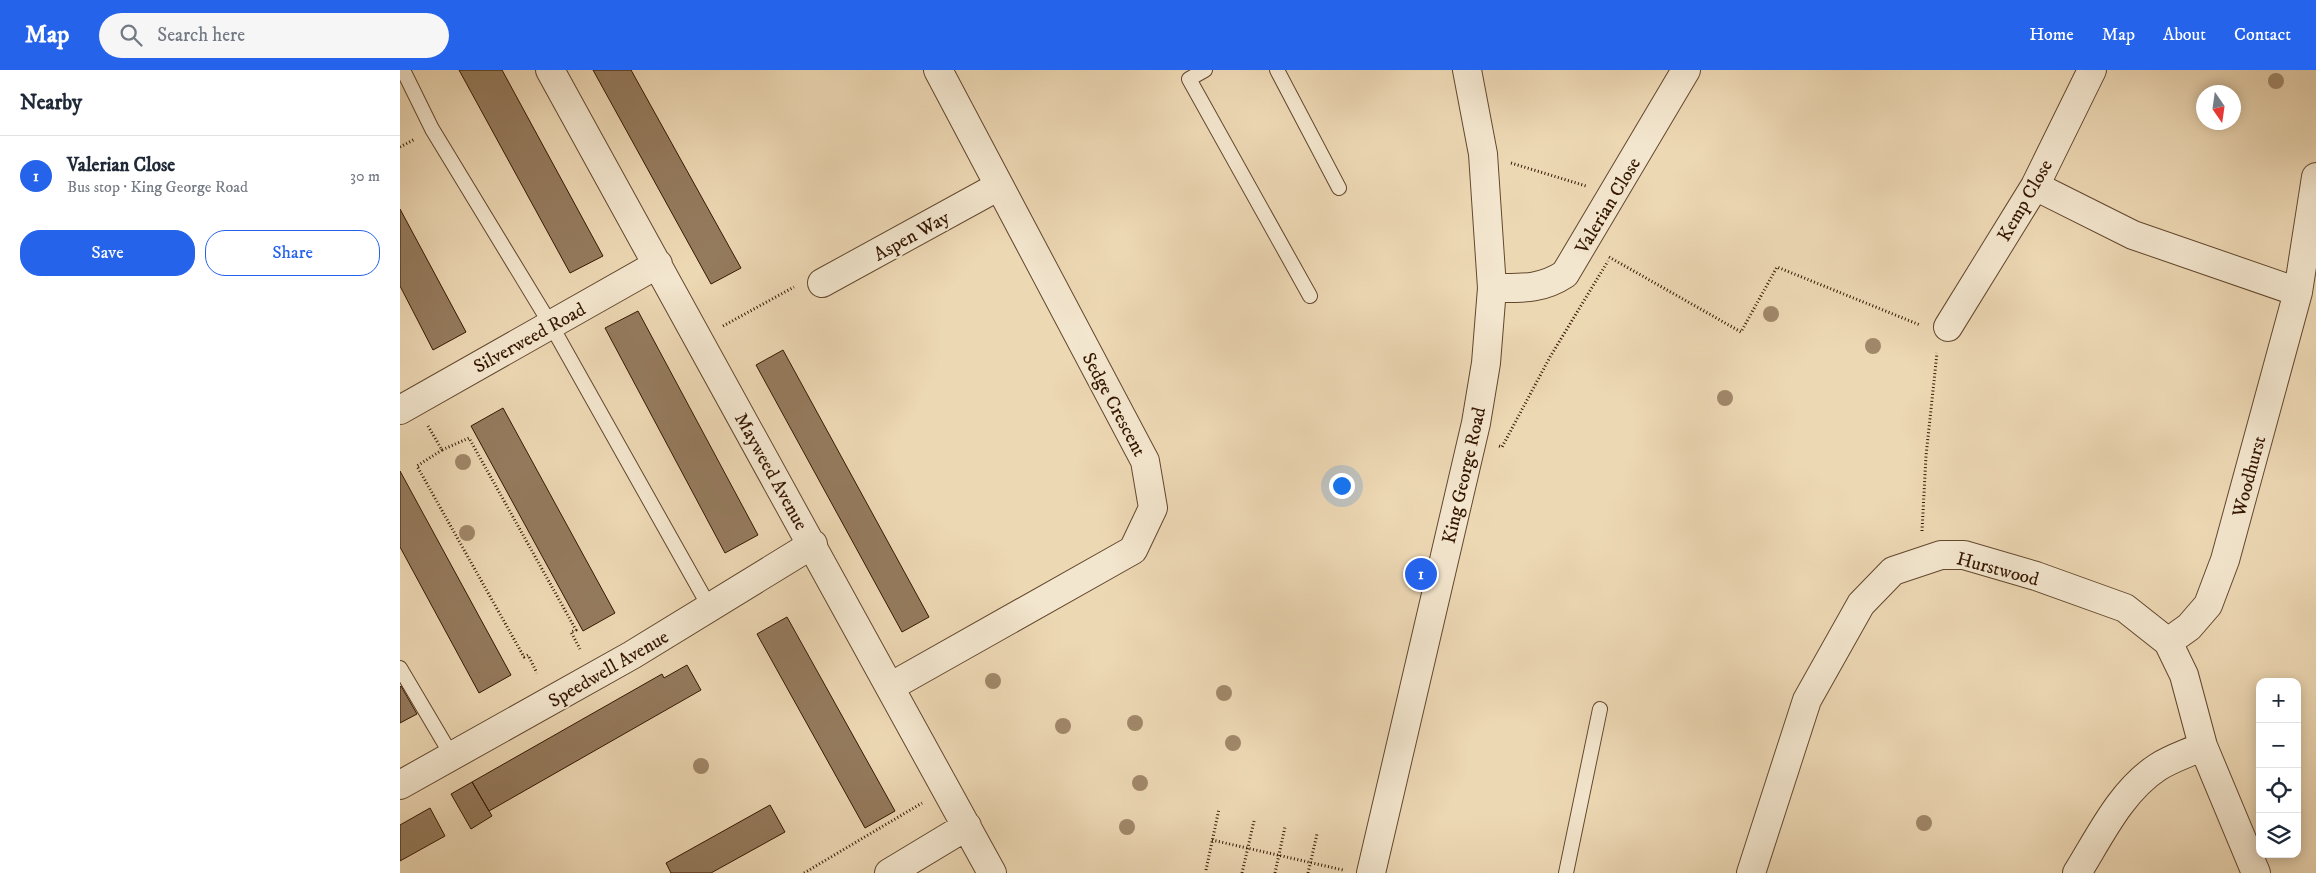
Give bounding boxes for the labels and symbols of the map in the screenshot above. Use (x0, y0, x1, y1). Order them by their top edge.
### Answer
north arrow (2196, 85, 2241, 130)
street label: Valerian Close (1570, 153, 1646, 259)
street label: Kemp Close (1993, 156, 2058, 246)
street label: Aspen Way (870, 206, 955, 267)
street label: Silverweed Road (470, 298, 590, 379)
street label: Sedge Crescent (1077, 349, 1151, 461)
street label: King George Road (1438, 404, 1491, 546)
street label: Mayweed Avenue (729, 409, 812, 535)
street label: Woodhurst (2227, 433, 2271, 520)
your location (1329, 473, 1355, 499)
street label: Hurstwood (1954, 547, 2042, 592)
pin: 1 (1405, 555, 1437, 593)
street label: Speedwell Avenue (545, 626, 673, 713)

